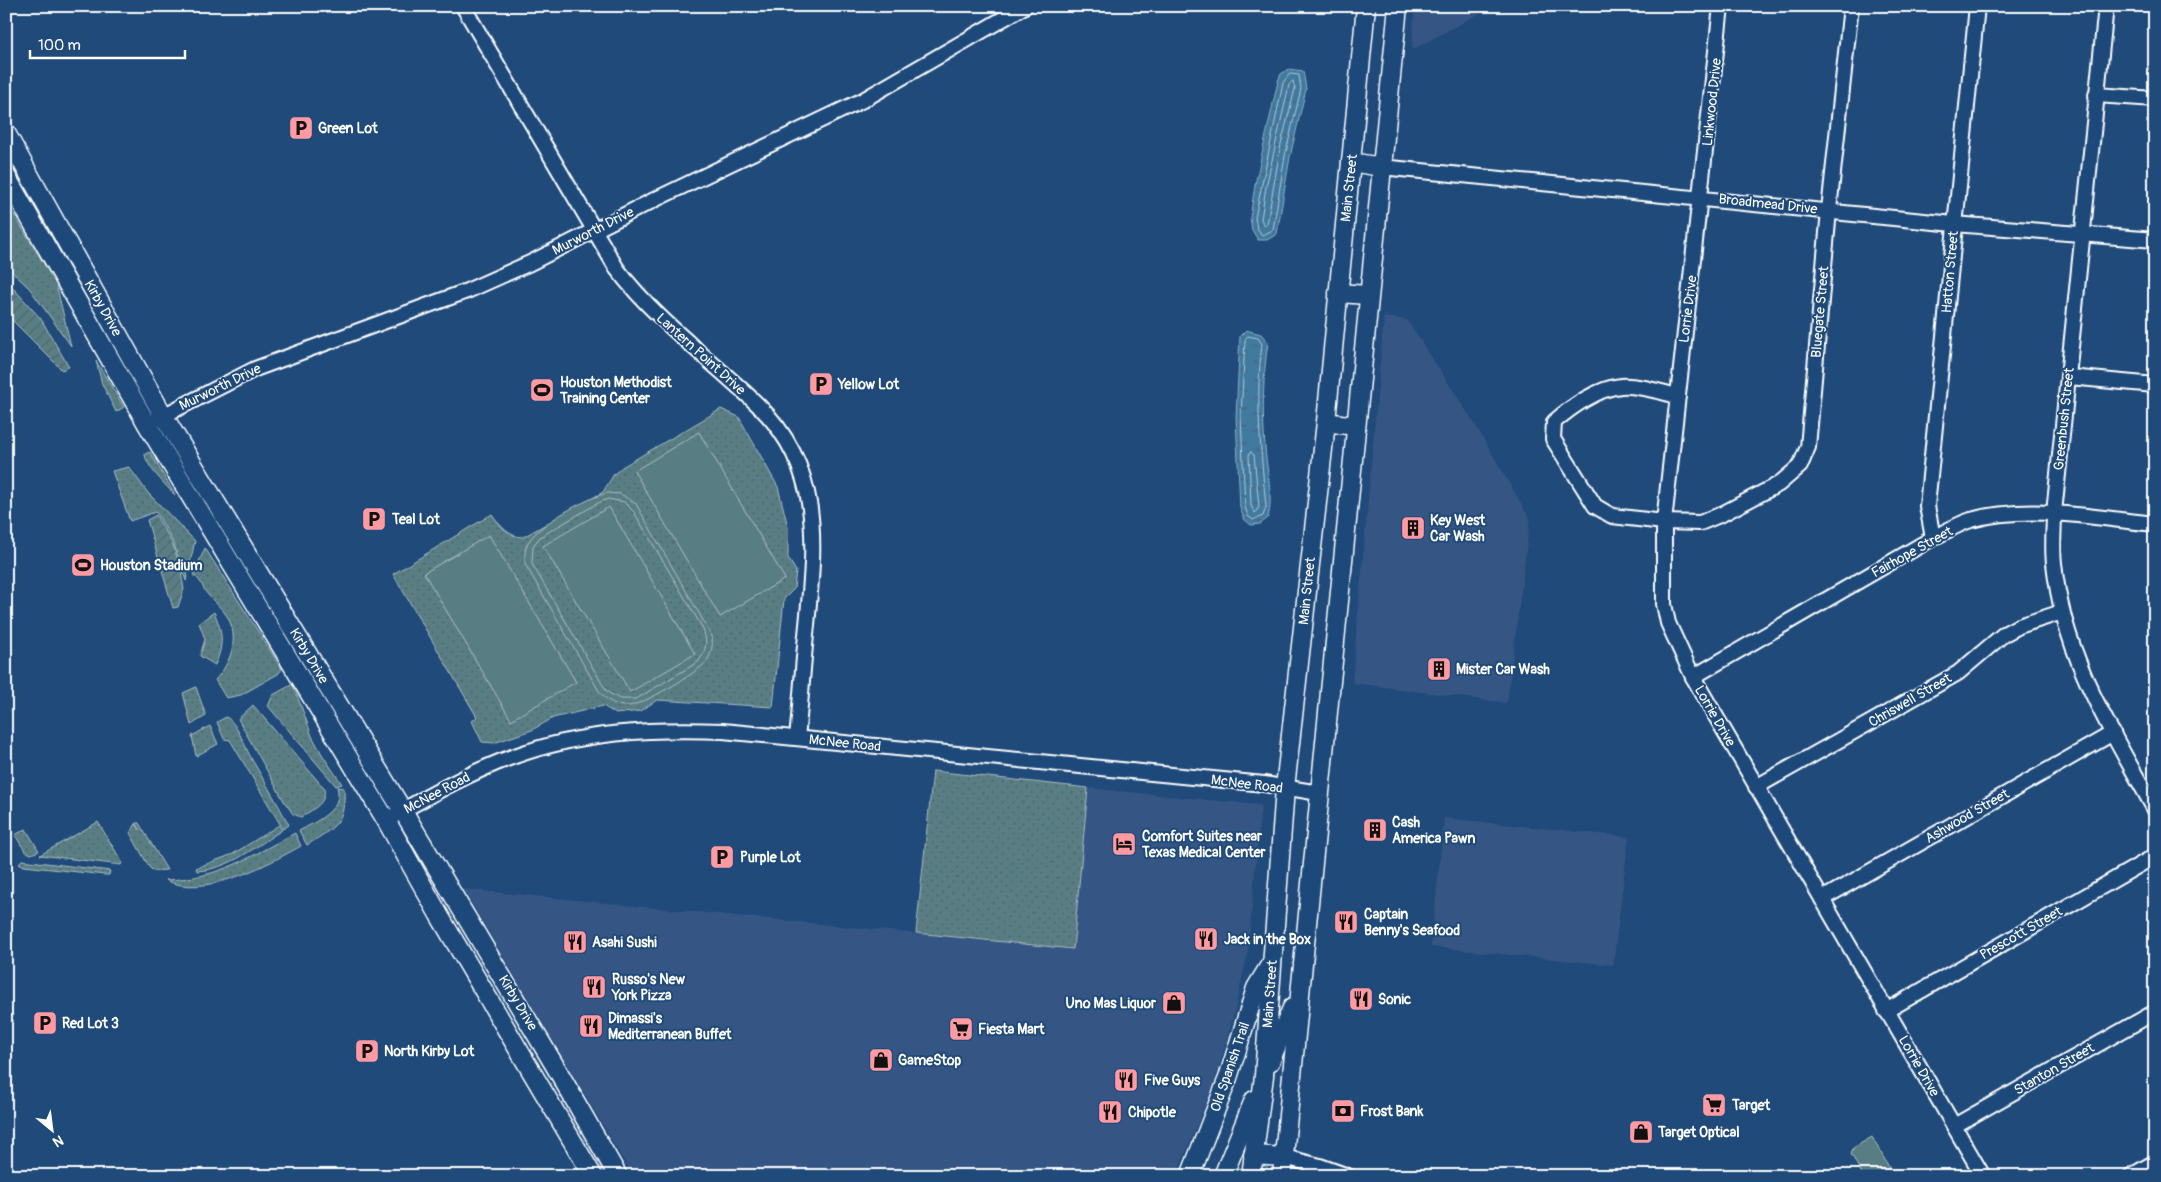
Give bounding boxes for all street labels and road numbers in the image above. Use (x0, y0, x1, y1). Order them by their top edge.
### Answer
street label: Linkwood Drive (1699, 57, 1725, 147)
street label: Main Street (1337, 153, 1361, 223)
street label: Broadmead Drive (1718, 190, 1818, 218)
street label: Murworth Drive (549, 203, 637, 259)
street label: Hatton Street (1938, 230, 1962, 314)
street label: Bluegate Street (1808, 265, 1833, 359)
street label: Lorrie Drive (1675, 274, 1701, 344)
street label: Kirby Drive (81, 277, 125, 339)
street label: Lantern Point Drive (653, 309, 749, 399)
street label: Murworth Drive (176, 360, 264, 414)
street label: Greenbush Street (2050, 366, 2078, 471)
street label: Fairhope Street (1868, 522, 1956, 581)
street label: Main Street (1295, 556, 1319, 626)
street label: Kirby Drive (286, 625, 332, 687)
street label: Chriswell Street (1865, 669, 1955, 731)
street label: Lorrie Drive (1691, 682, 1739, 750)
street label: McNee Road (808, 731, 882, 755)
street label: McNee Road (401, 768, 473, 818)
street label: McNee Road (1210, 771, 1284, 797)
street label: Ashwood Street (1922, 785, 2012, 847)
street label: Prescott Street (1977, 902, 2066, 963)
street label: Main Street (1259, 959, 1281, 1028)
street label: Kirby Drive (495, 972, 541, 1034)
street label: Old Spanish Trail (1207, 1020, 1253, 1114)
street label: Lorrie Drive (1895, 1032, 1943, 1100)
street label: Stanton Street (2011, 1039, 2097, 1099)

